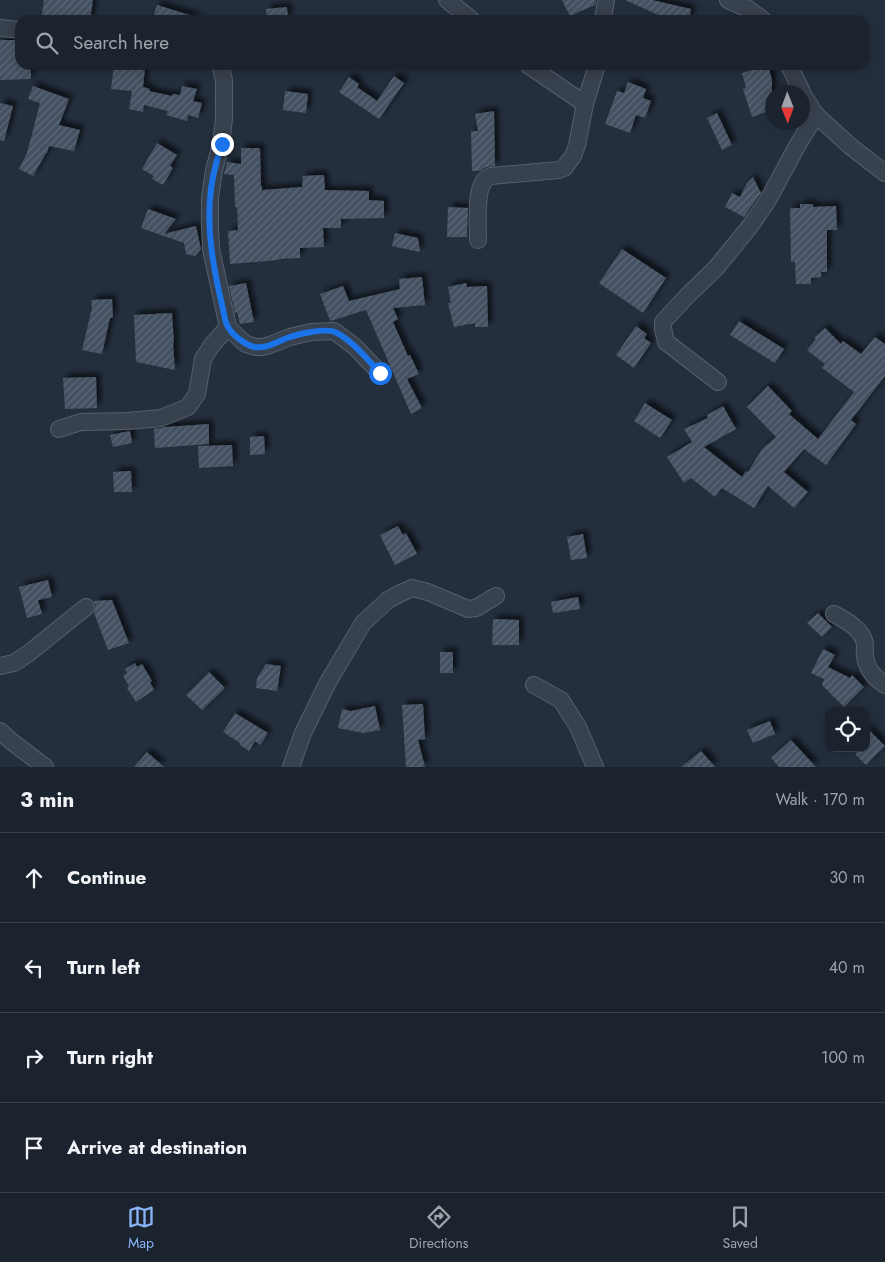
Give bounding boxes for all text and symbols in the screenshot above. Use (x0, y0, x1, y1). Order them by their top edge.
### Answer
search box (15, 15, 870, 70)
icon: search (33, 29, 61, 57)
text: Search here (73, 29, 169, 56)
north arrow (765, 85, 810, 130)
route end (211, 133, 234, 156)
route start (369, 362, 392, 385)
map controls (825, 707, 870, 752)
button: locate (825, 707, 870, 752)
text: 3 min (20, 785, 74, 815)
text: Walk · 170 m (775, 788, 865, 811)
icon: ahead (20, 864, 48, 892)
text: Continue (67, 864, 146, 891)
text: 30 m (829, 866, 865, 889)
icon: left (20, 954, 48, 982)
text: Turn left (67, 954, 140, 981)
text: 40 m (829, 956, 865, 979)
icon: right (20, 1044, 48, 1072)
text: Turn right (67, 1044, 153, 1071)
text: 100 m (821, 1046, 865, 1069)
icon: arrive (20, 1134, 48, 1162)
text: Arrive at destination (67, 1134, 247, 1161)
tab: Map (127, 1203, 155, 1253)
tab: Directions (409, 1203, 468, 1253)
tab: Saved (722, 1203, 758, 1253)

